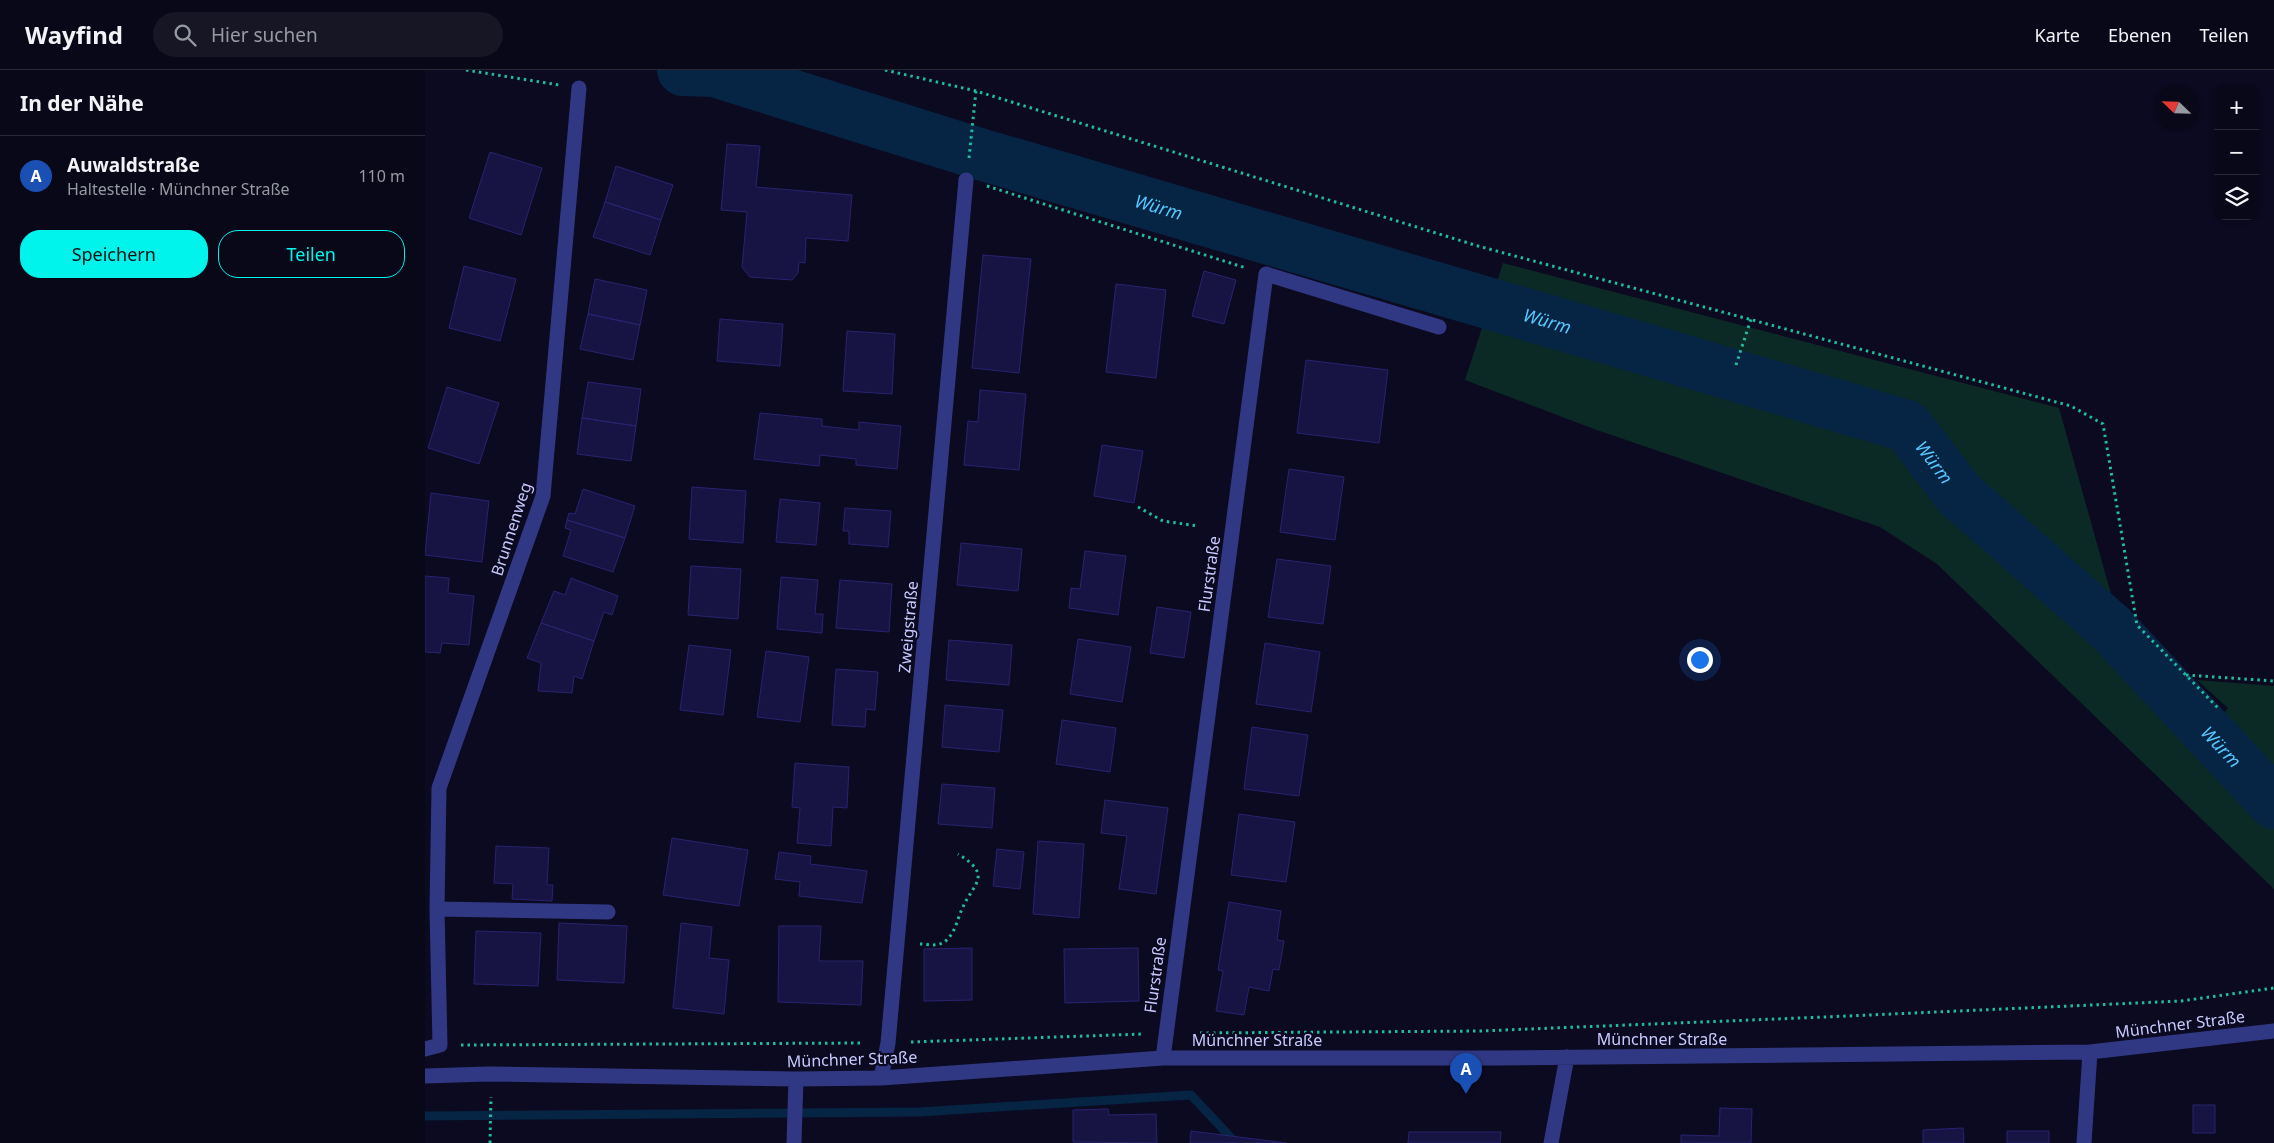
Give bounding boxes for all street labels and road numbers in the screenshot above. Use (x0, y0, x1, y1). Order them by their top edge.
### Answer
street label: Brunnenweg (486, 479, 536, 579)
street label: Flurstraße (1193, 534, 1225, 614)
street label: Zweigstraße (893, 580, 923, 674)
street label: Flurstraße (1139, 935, 1171, 1015)
street label: Münchner Straße (2114, 1005, 2246, 1043)
street label: Münchner Straße (1597, 1028, 1727, 1050)
street label: Münchner Straße (1192, 1029, 1322, 1051)
street label: Münchner Straße (786, 1046, 918, 1072)

